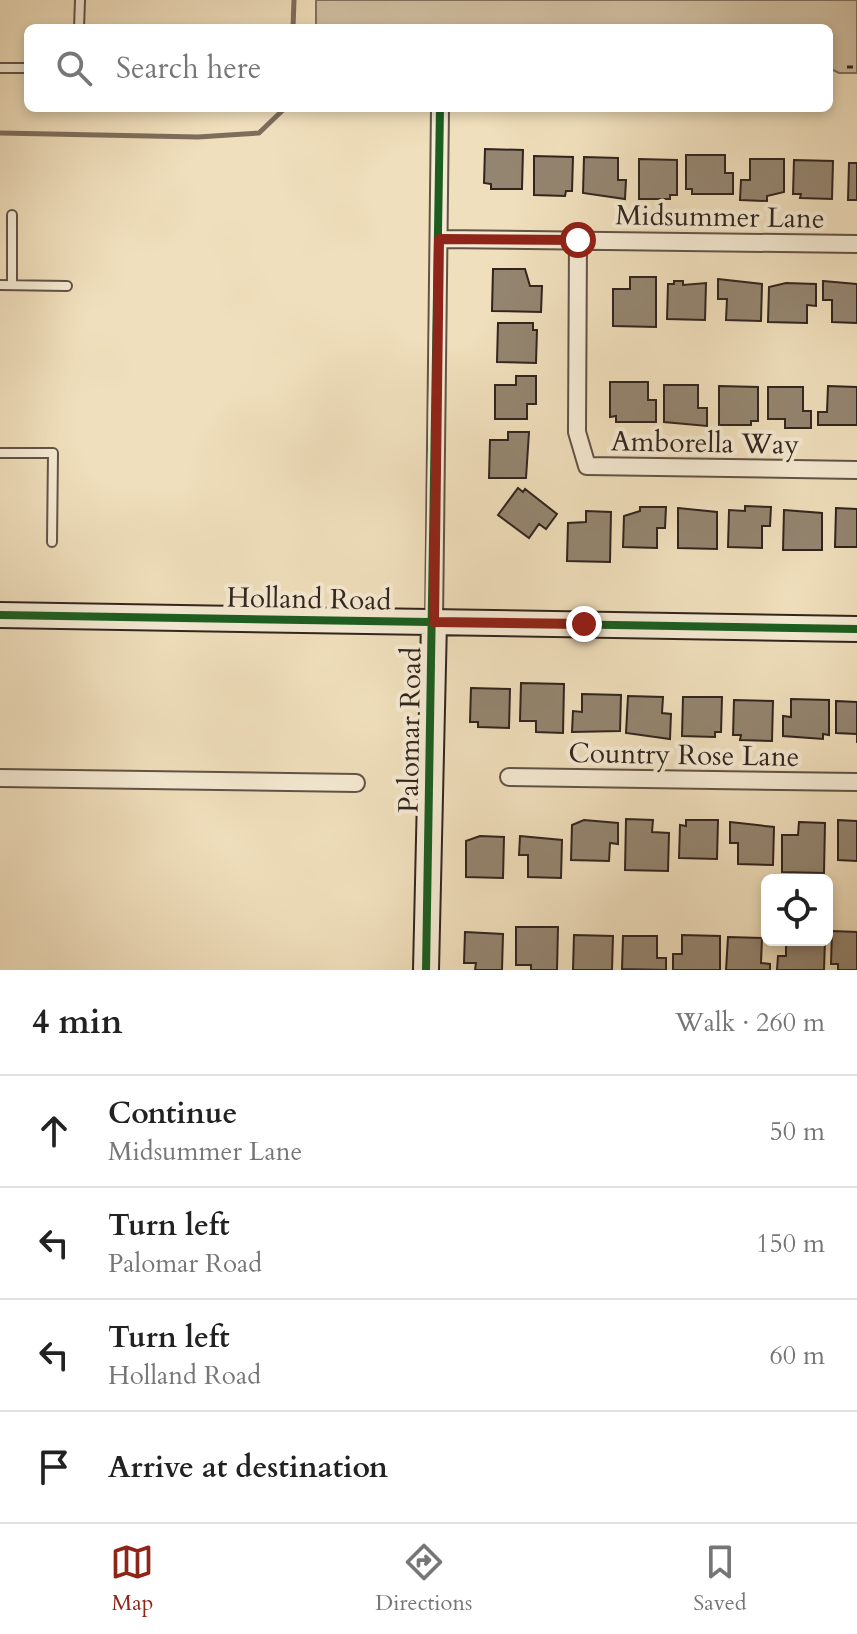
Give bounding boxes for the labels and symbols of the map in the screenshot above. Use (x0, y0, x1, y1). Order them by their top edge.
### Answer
street label: Midsummer Lane (615, 196, 825, 238)
route start (560, 222, 596, 258)
street label: Amborella Way (610, 422, 800, 464)
street label: Holland Road (226, 579, 392, 619)
route end (566, 606, 602, 642)
street label: Palomar Road (390, 647, 430, 813)
street label: Country Rose Lane (568, 734, 800, 776)

